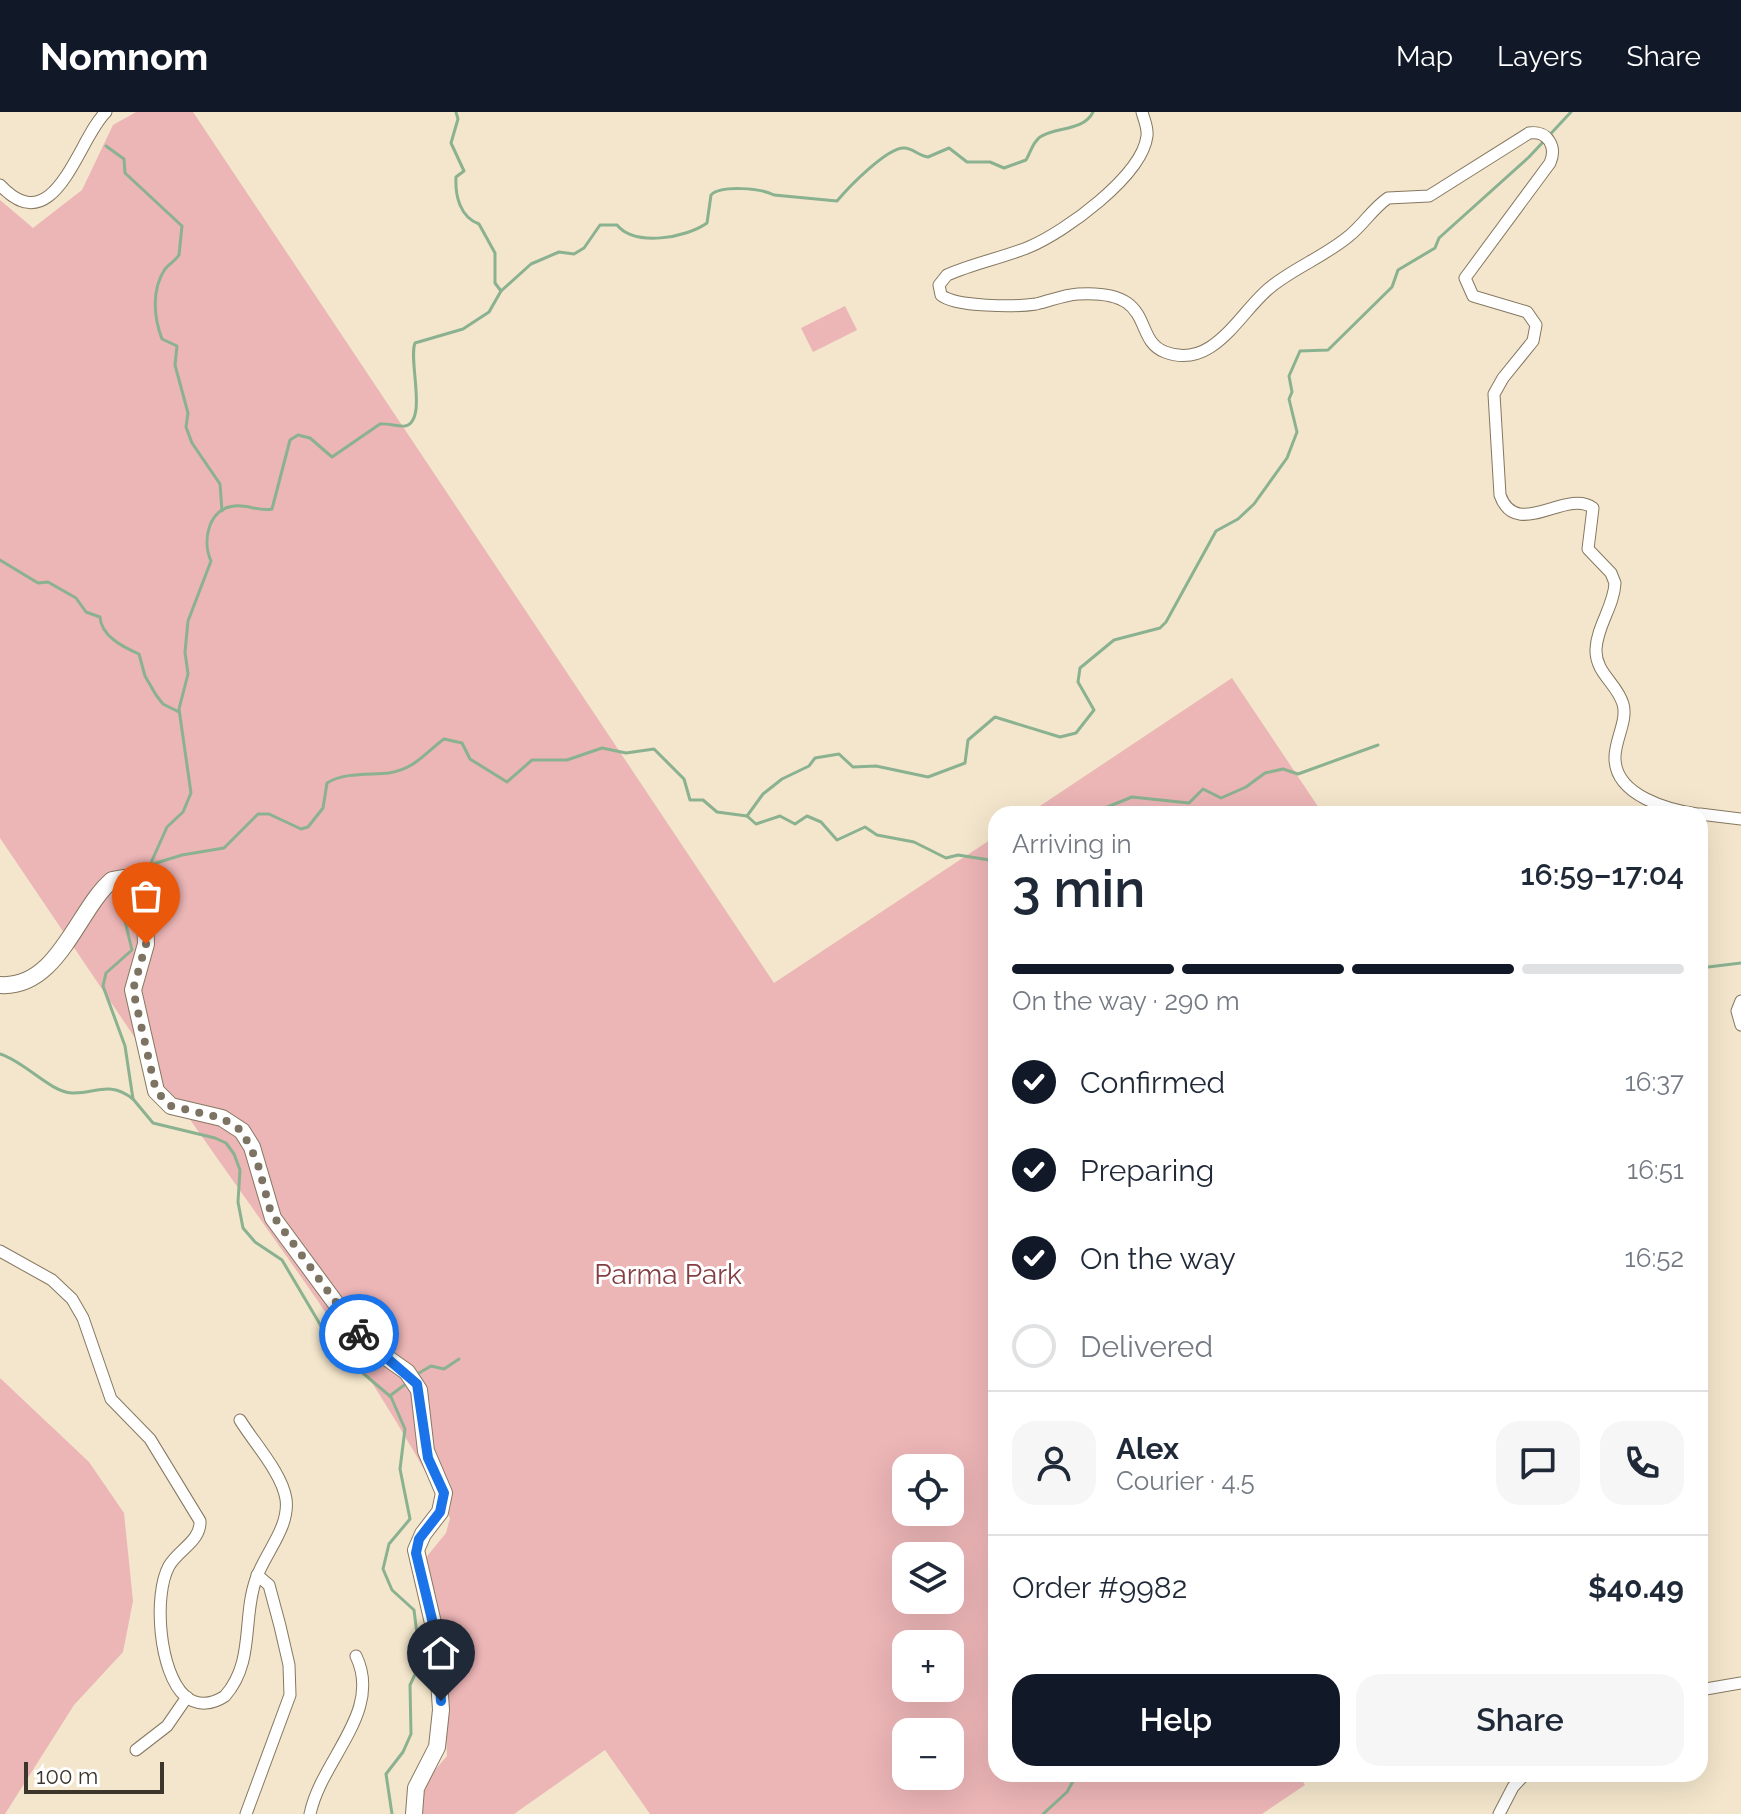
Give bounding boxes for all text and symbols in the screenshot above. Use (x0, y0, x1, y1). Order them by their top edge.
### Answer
text: Nomnom (40, 34, 208, 79)
text: Map (1396, 40, 1453, 73)
text: Layers (1497, 40, 1583, 73)
text: Share (1627, 40, 1701, 73)
text: Arriving in (1012, 829, 1132, 859)
text: 16:59–17:04 (1520, 857, 1684, 892)
text: 3 min (1012, 858, 1145, 919)
pin (112, 862, 180, 944)
icon: bag (124, 874, 168, 918)
text: On the way · 290 m (1012, 986, 1240, 1016)
icon: check (1012, 1060, 1056, 1104)
text: Confirmed (1080, 1065, 1225, 1100)
text: 16:37 (1625, 1067, 1684, 1097)
icon: check (1012, 1148, 1056, 1192)
text: Preparing (1080, 1153, 1214, 1188)
text: 16:51 (1627, 1155, 1684, 1185)
icon: check (1012, 1236, 1056, 1280)
text: On the way (1080, 1241, 1236, 1276)
text: 16:52 (1625, 1243, 1684, 1273)
park label: Parma Park (594, 1258, 742, 1291)
courier (319, 1294, 399, 1374)
icon: bike (337, 1312, 381, 1356)
text: Delivered (1080, 1329, 1213, 1364)
button: person (1012, 1421, 1096, 1505)
button: chat (1496, 1421, 1580, 1505)
button: phone (1600, 1421, 1684, 1505)
text: Alex (1116, 1431, 1179, 1466)
map controls (892, 1454, 964, 1790)
button: locate (892, 1454, 964, 1526)
text: Courier · 4.5 (1116, 1466, 1255, 1496)
button: layers (892, 1542, 964, 1614)
text: Order #9982 (1012, 1570, 1187, 1605)
text: $40.49 (1588, 1570, 1684, 1605)
pin (407, 1619, 475, 1701)
button: + (892, 1630, 964, 1702)
icon: home (419, 1631, 463, 1675)
button: Help (1012, 1674, 1340, 1766)
button: Share (1356, 1674, 1684, 1766)
button: − (892, 1718, 964, 1790)
scale bar (24, 1758, 164, 1794)
text: 100 m (36, 1763, 98, 1789)

